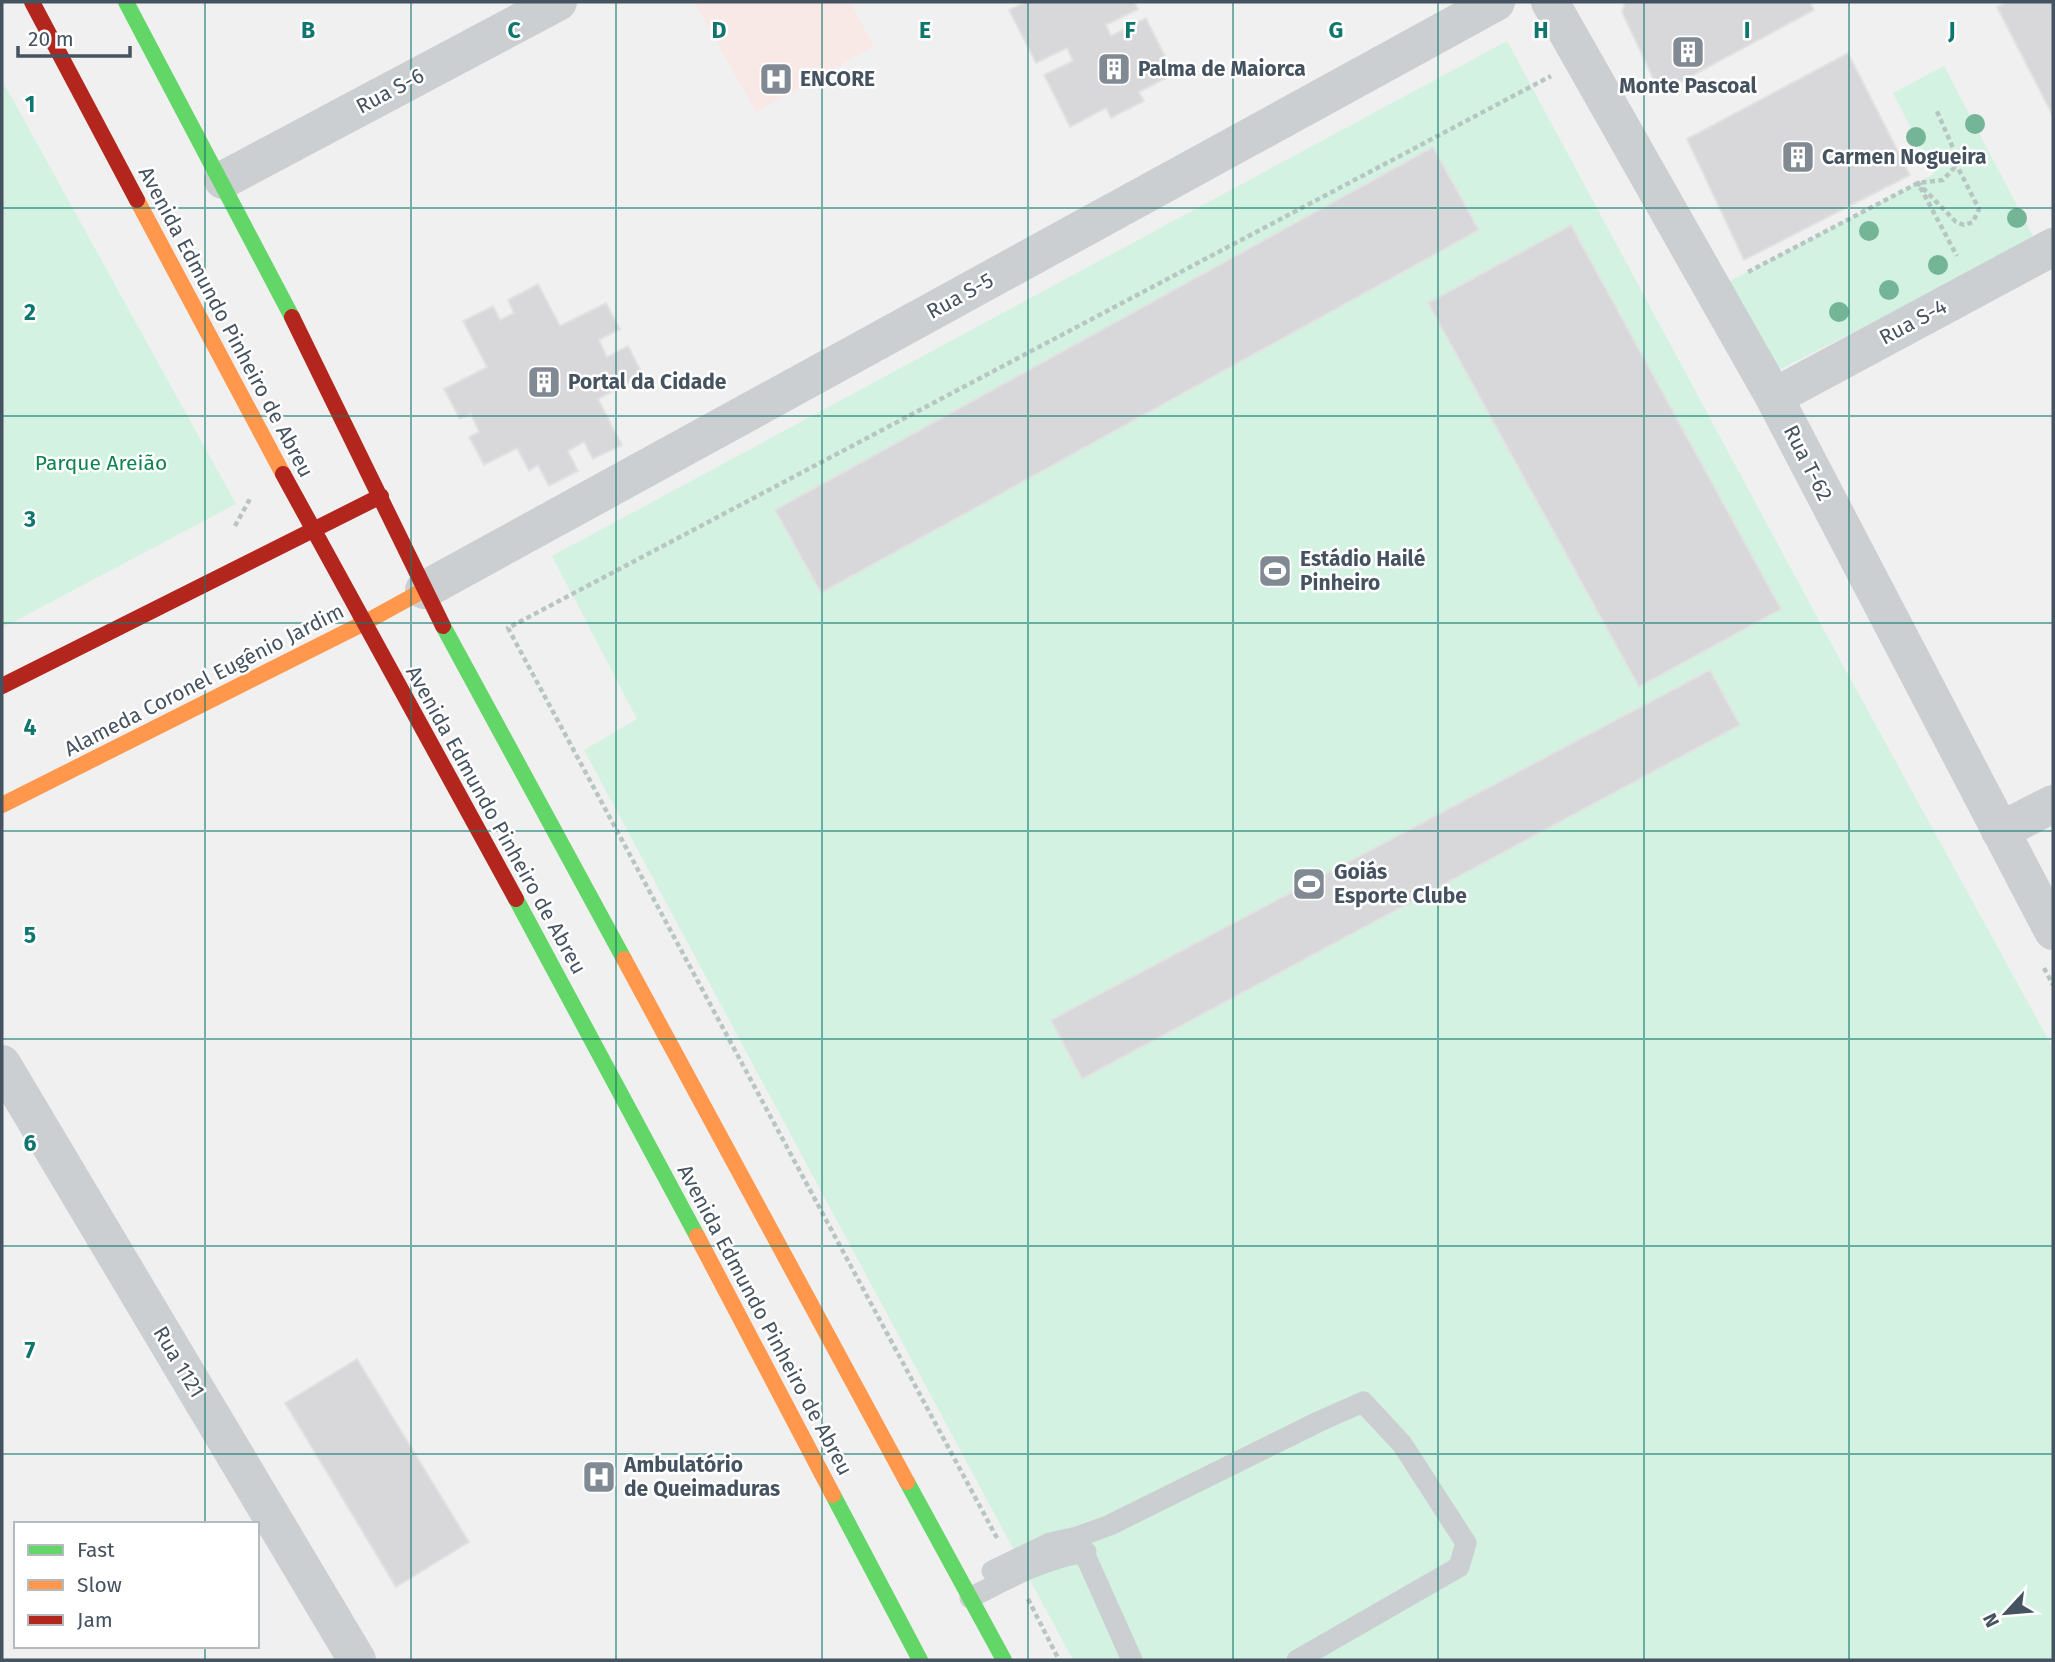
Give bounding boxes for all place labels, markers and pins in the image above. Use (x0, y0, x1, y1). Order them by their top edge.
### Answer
building icon: Monte Pascoal (1669, 33, 1707, 71)
building icon: Palma de Maiorca (1095, 50, 1133, 88)
place label: Palma de Maiorca (1138, 56, 1306, 82)
hospital icon: ENCORE (757, 60, 795, 98)
place label: ENCORE (800, 66, 875, 92)
place label: Monte Pascoal (1619, 73, 1757, 99)
building icon: Carmen Nogueira (1779, 138, 1817, 176)
place label: Carmen Nogueira (1822, 144, 1987, 170)
building icon: Portal da Cidade (525, 363, 563, 401)
place label: Portal da Cidade (568, 369, 727, 395)
place label: Estádio Hailé Pinheiro (1300, 546, 1426, 596)
sports icon: Estádio Hailé Pinheiro (1256, 552, 1294, 590)
place label: Goiás Esporte Clube (1334, 859, 1467, 909)
sports icon: Goiás Esporte Clube (1290, 865, 1328, 903)
place label: Ambulatório de Queimaduras (623, 1452, 780, 1502)
hospital icon: Ambulatório de Queimaduras (580, 1458, 618, 1496)

